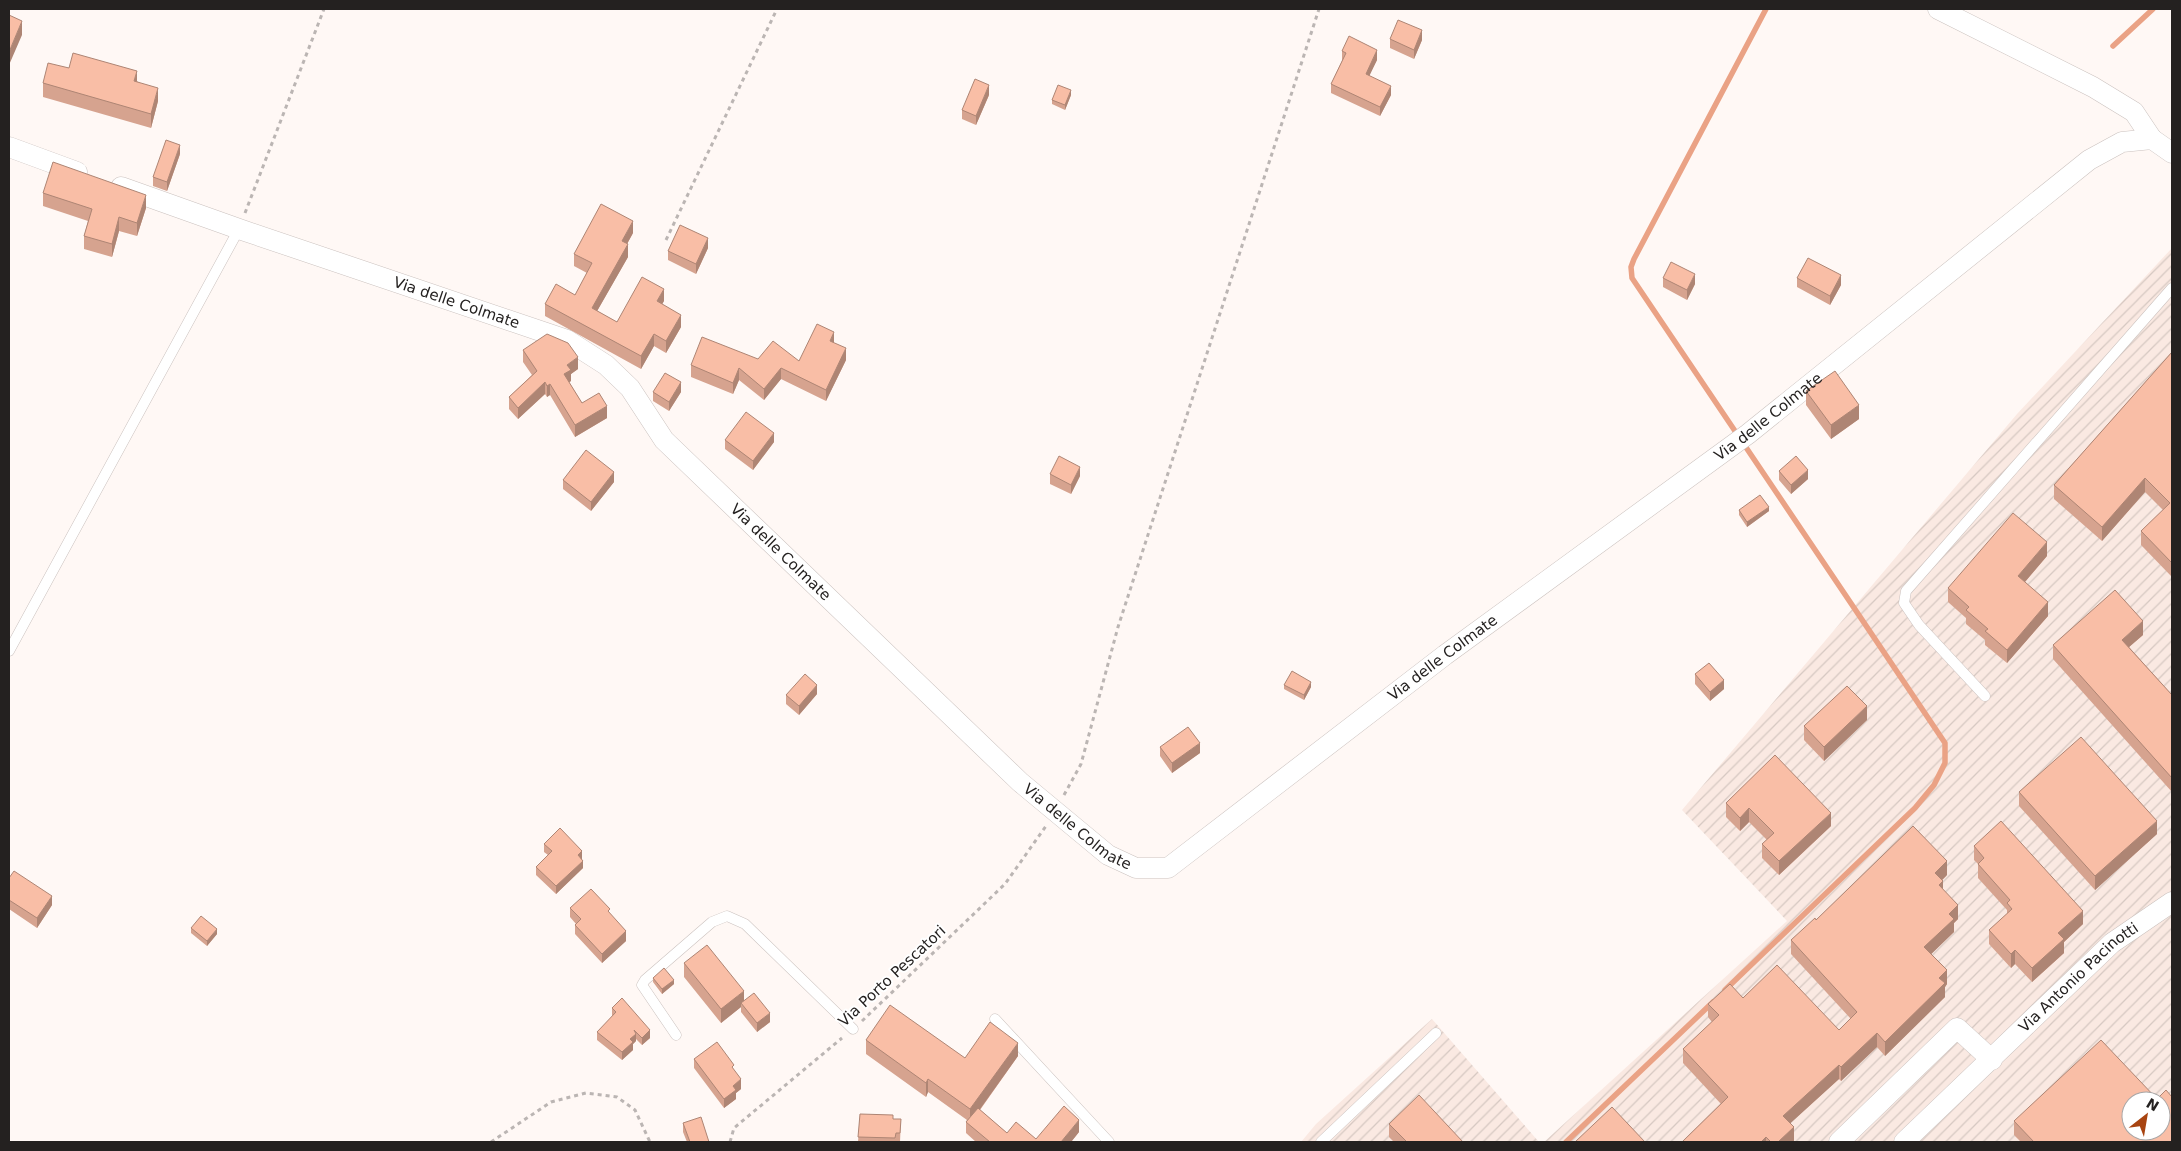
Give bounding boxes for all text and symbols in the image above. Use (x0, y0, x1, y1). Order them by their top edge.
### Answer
street label: Via delle Colmate (391, 273, 522, 332)
street label: Via delle Colmate (1711, 369, 1826, 465)
street label: Via delle Colmate (727, 500, 835, 604)
street label: Via delle Colmate (1384, 611, 1501, 705)
street label: Via delle Colmate (1020, 780, 1134, 874)
street label: Via Antonio Pacinotti (2015, 919, 2142, 1036)
street label: Via Porto Pescatori (835, 922, 949, 1030)
north arrow (2121, 1091, 2171, 1141)
text: N (2144, 1095, 2162, 1115)

